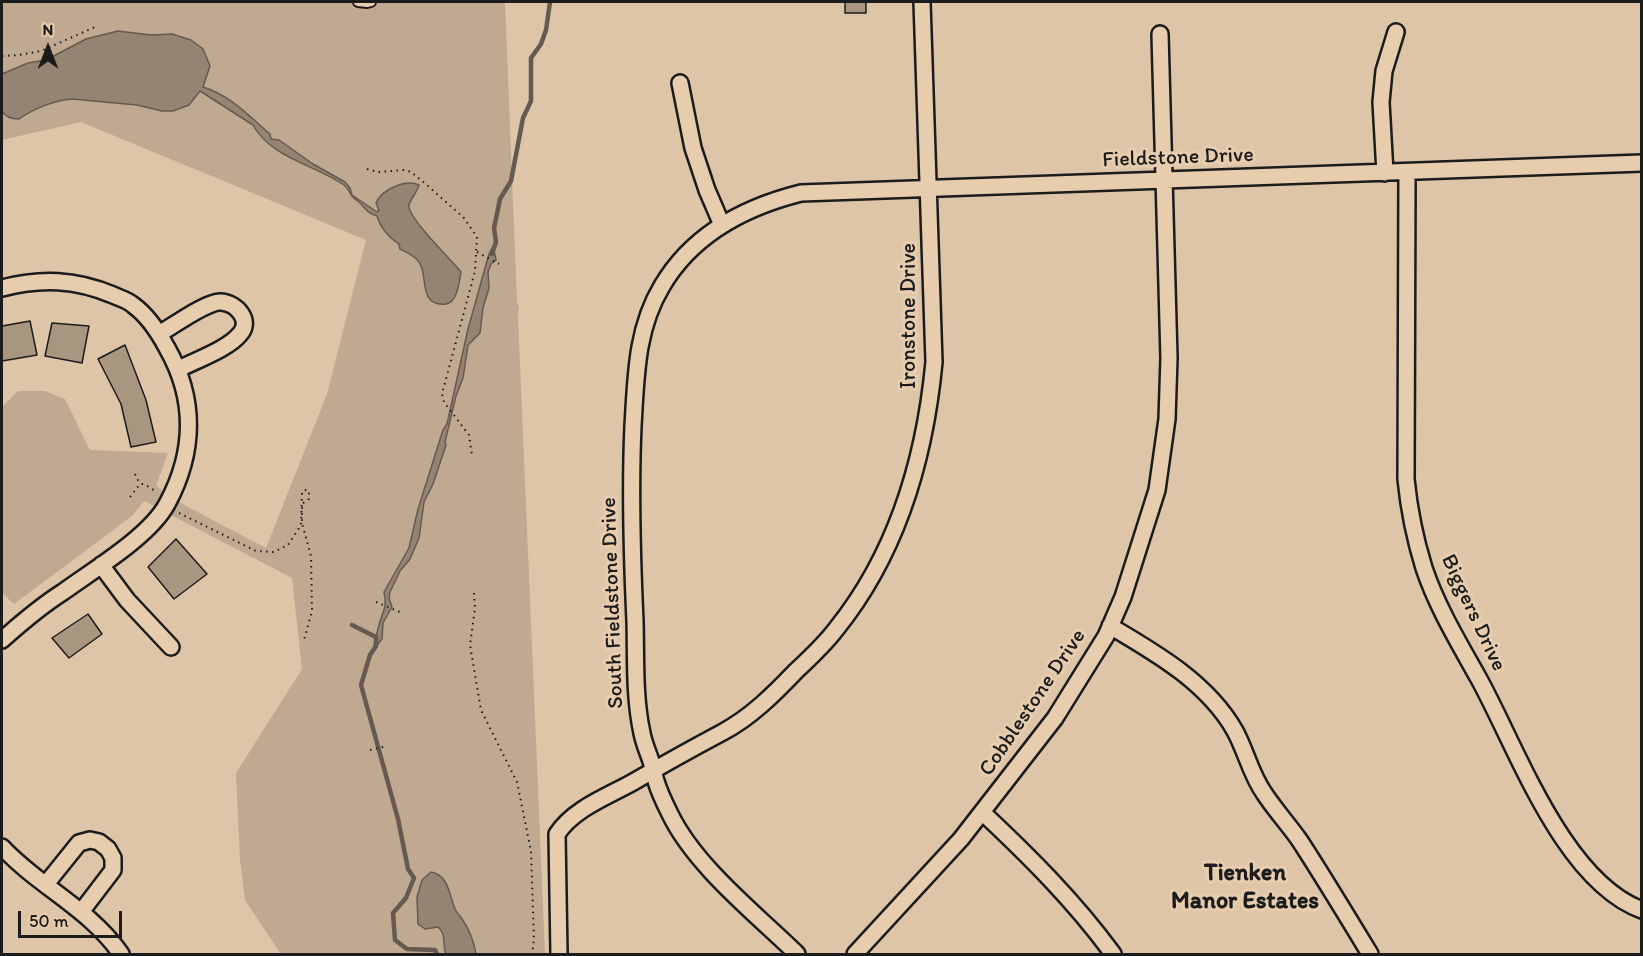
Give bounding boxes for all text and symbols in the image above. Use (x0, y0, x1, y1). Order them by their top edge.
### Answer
north arrow (18, 18, 78, 78)
text: N (43, 20, 53, 39)
street label: Fieldstone Drive (1102, 142, 1254, 174)
street label: Ironstone Drive (896, 243, 922, 389)
street label: South Fieldstone Drive (596, 497, 630, 709)
street label: Biggers Drive (1434, 550, 1512, 676)
street label: Cobblestone Drive (974, 624, 1092, 782)
district label: Tienken Manor Estates (1171, 860, 1319, 916)
scale bar (21, 899, 124, 937)
text: 50 m (29, 910, 69, 932)

